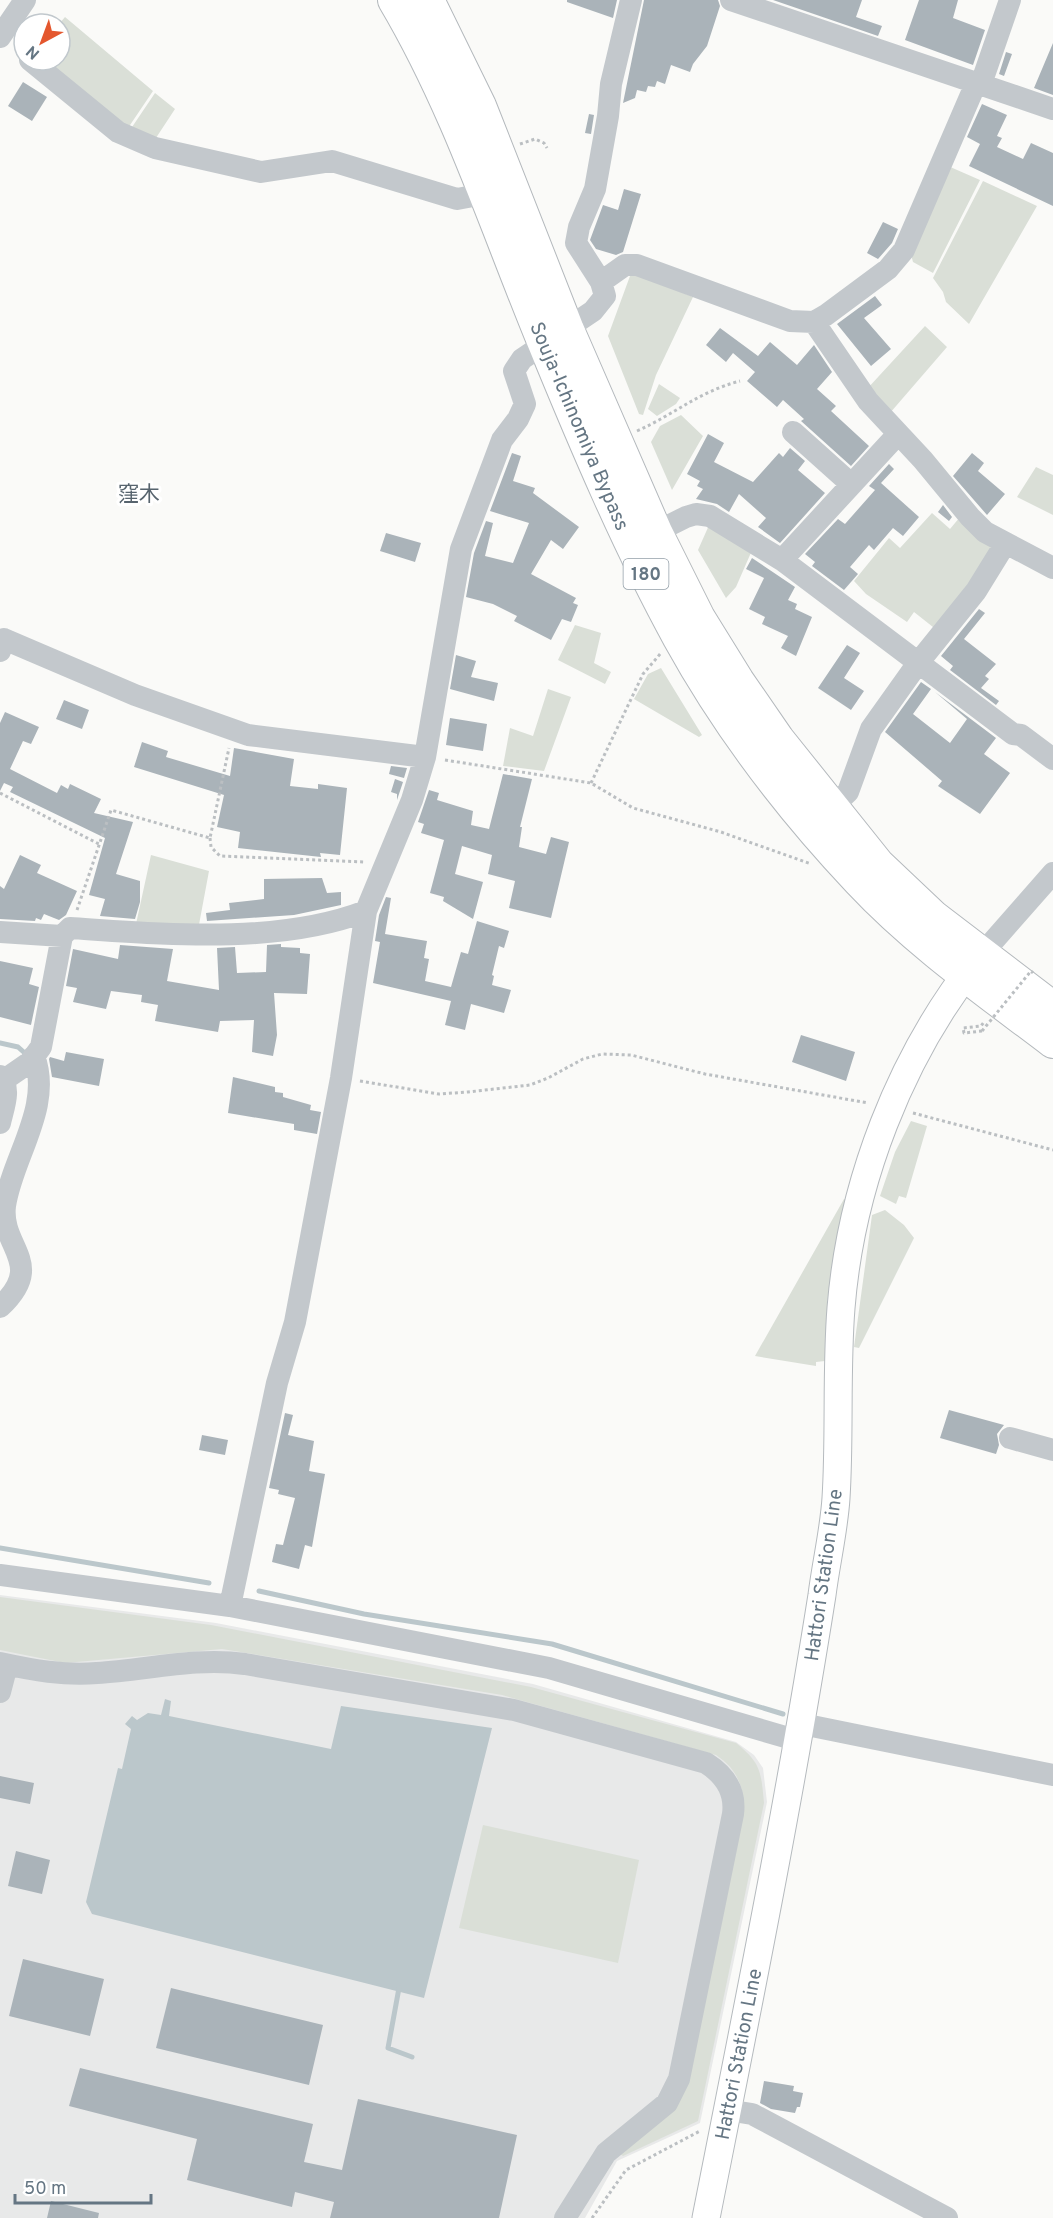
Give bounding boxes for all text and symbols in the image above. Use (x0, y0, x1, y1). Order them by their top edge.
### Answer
north arrow (12, 12, 72, 72)
text: N (23, 40, 44, 63)
street label: Souja-Ichinomiya Bypass (522, 318, 634, 535)
district label: 窪木 (118, 482, 160, 509)
road number: 180 (624, 559, 668, 589)
street label: Hattori Station Line (800, 1487, 850, 1663)
street label: Hattori Station Line (711, 1967, 769, 2142)
scale bar (15, 2167, 152, 2205)
text: 50 m (24, 2178, 66, 2201)

